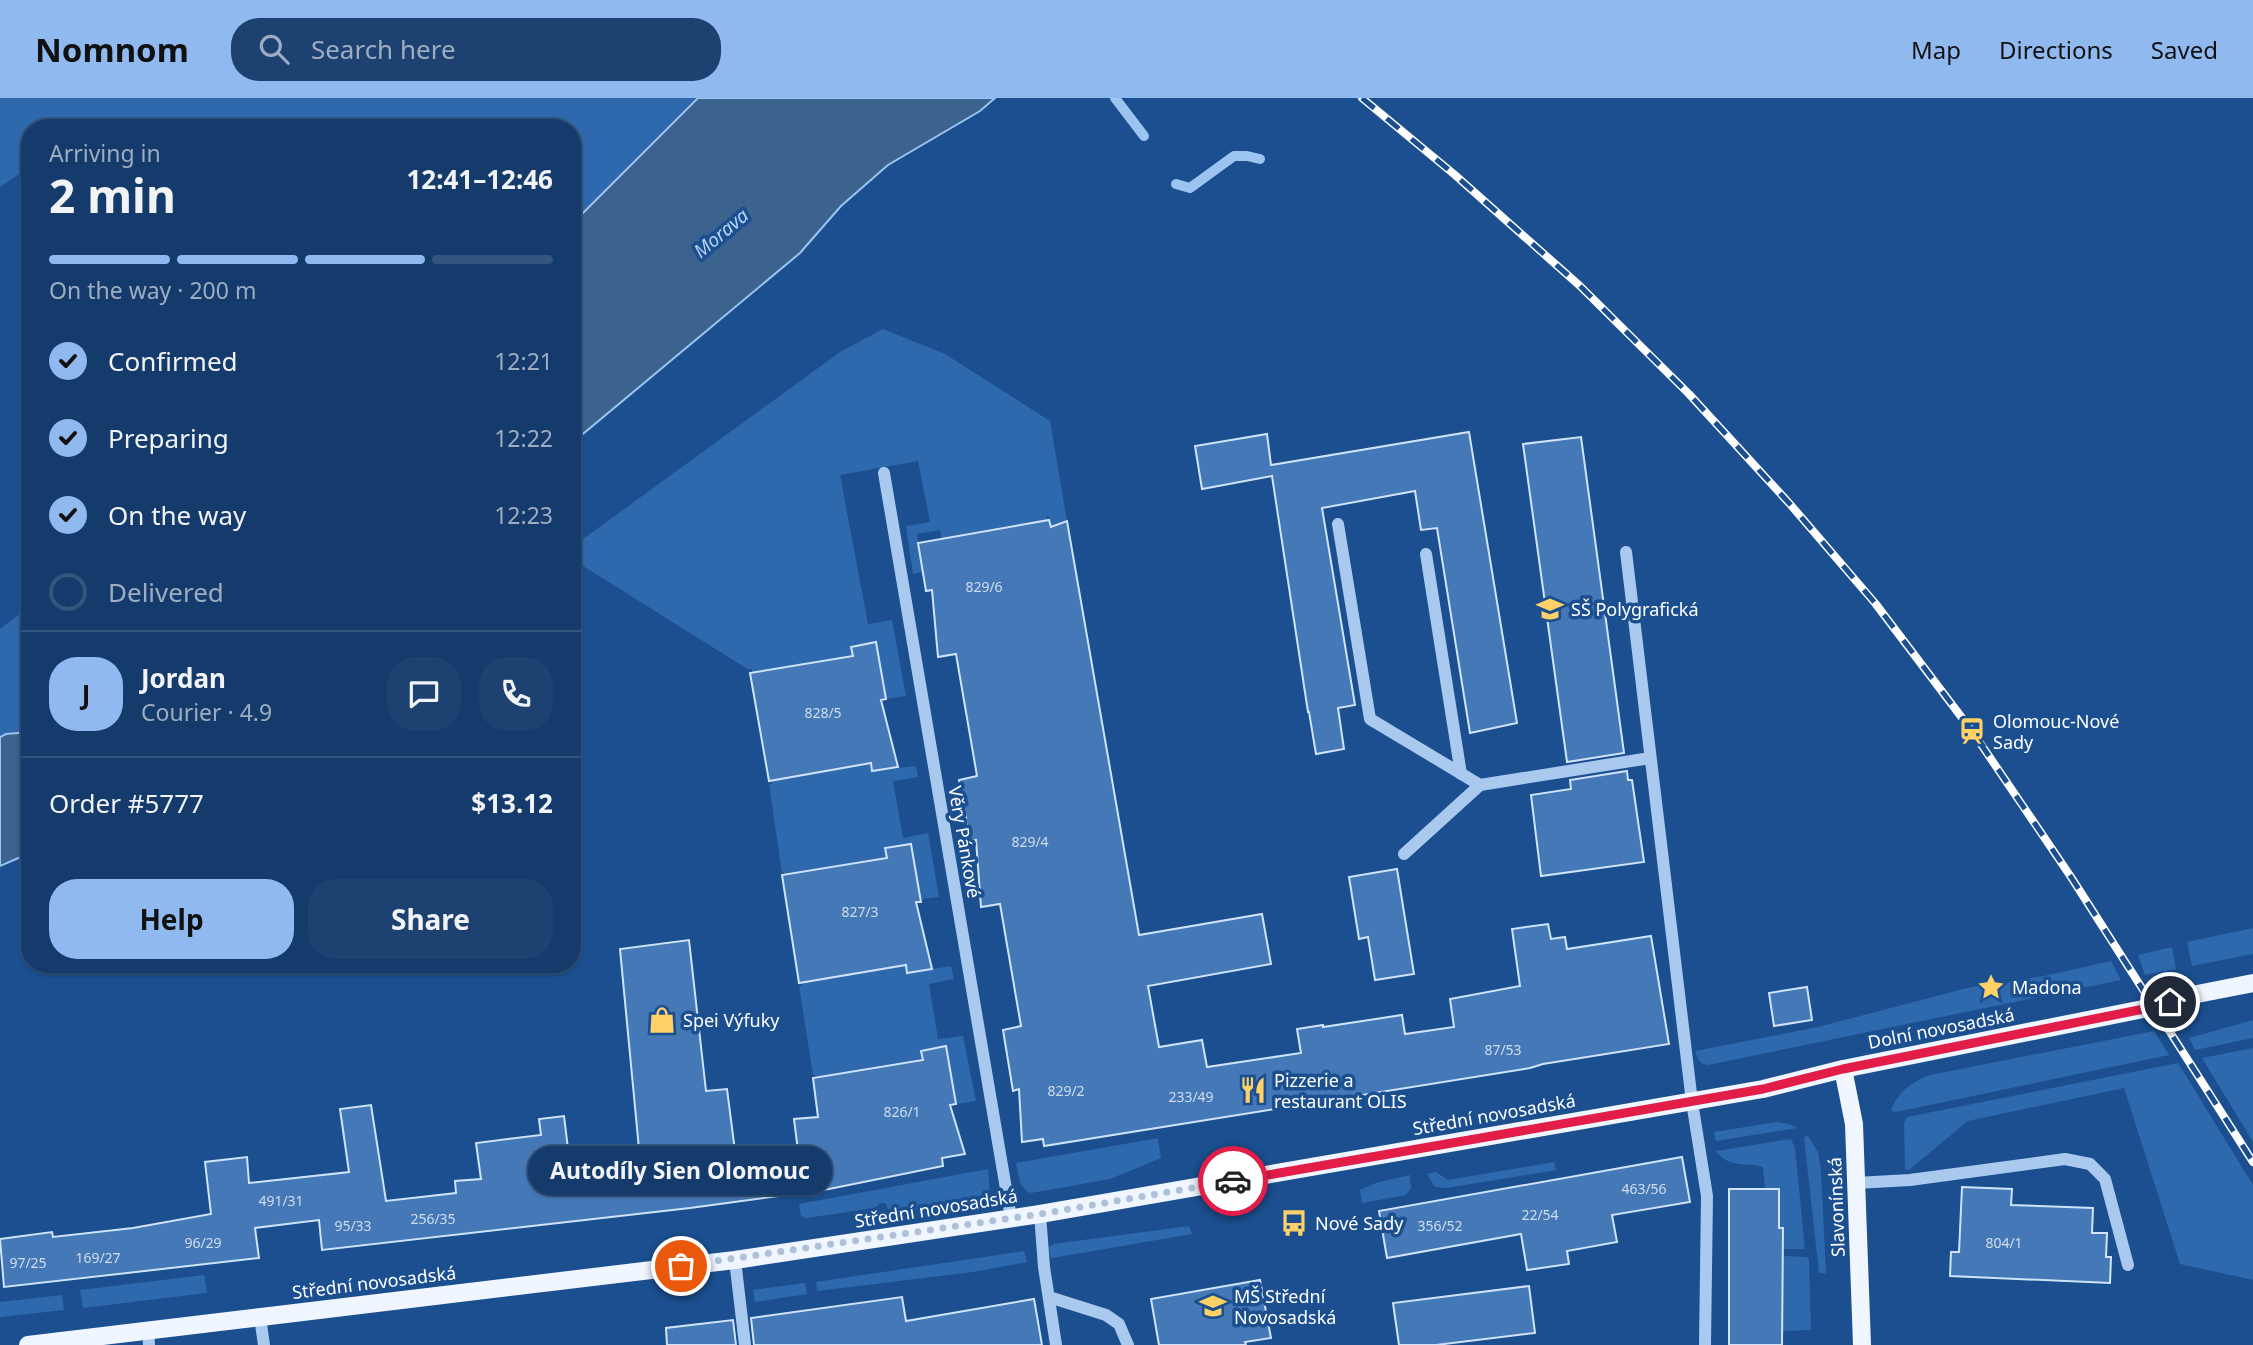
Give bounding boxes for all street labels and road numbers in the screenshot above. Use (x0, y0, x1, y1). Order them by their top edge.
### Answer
street label: Věry Pánkové (943, 784, 987, 900)
street label: Dolní novosadská (1866, 1002, 2016, 1054)
street label: Střední novosadská (1411, 1088, 1577, 1140)
street label: Slavonínská (1822, 1157, 1850, 1257)
street label: Střední novosadská (853, 1183, 1019, 1233)
street label: Střední novosadská (291, 1260, 457, 1304)

